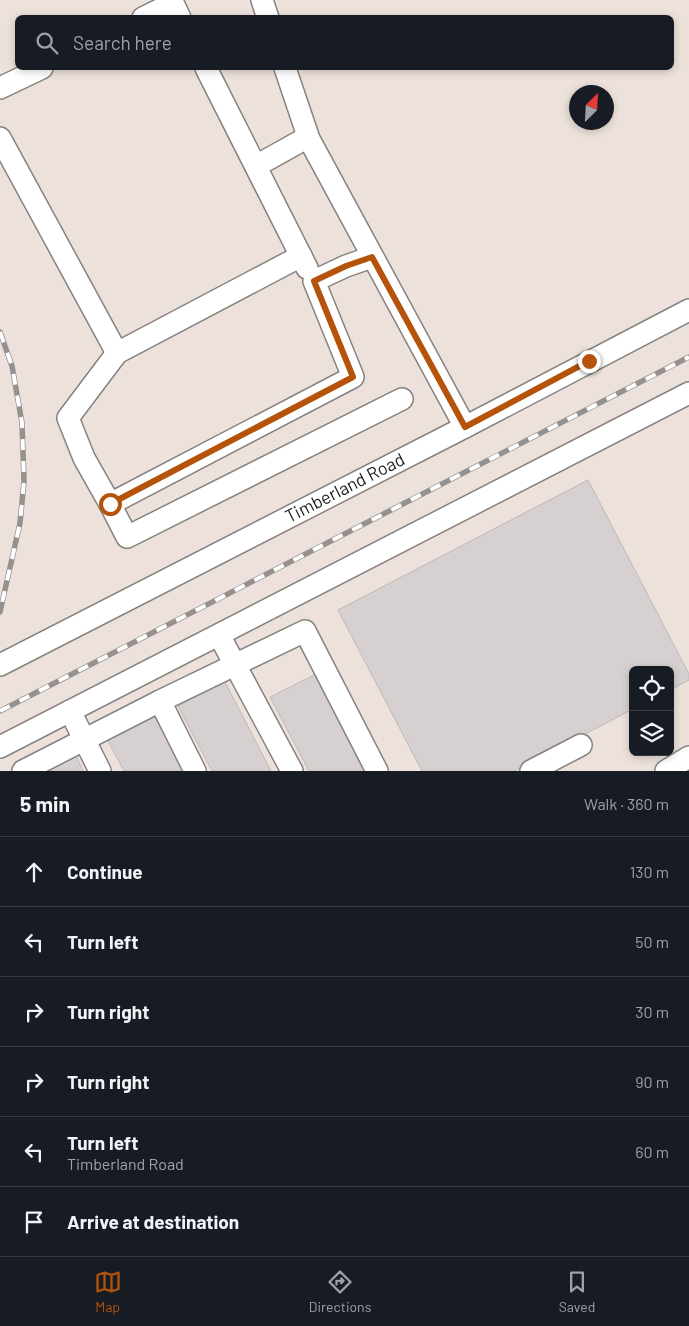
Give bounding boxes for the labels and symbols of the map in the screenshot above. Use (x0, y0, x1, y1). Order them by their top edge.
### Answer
north arrow (569, 85, 614, 130)
route end (578, 350, 601, 373)
street label: Timberland Road (281, 447, 408, 527)
route start (99, 493, 122, 516)

